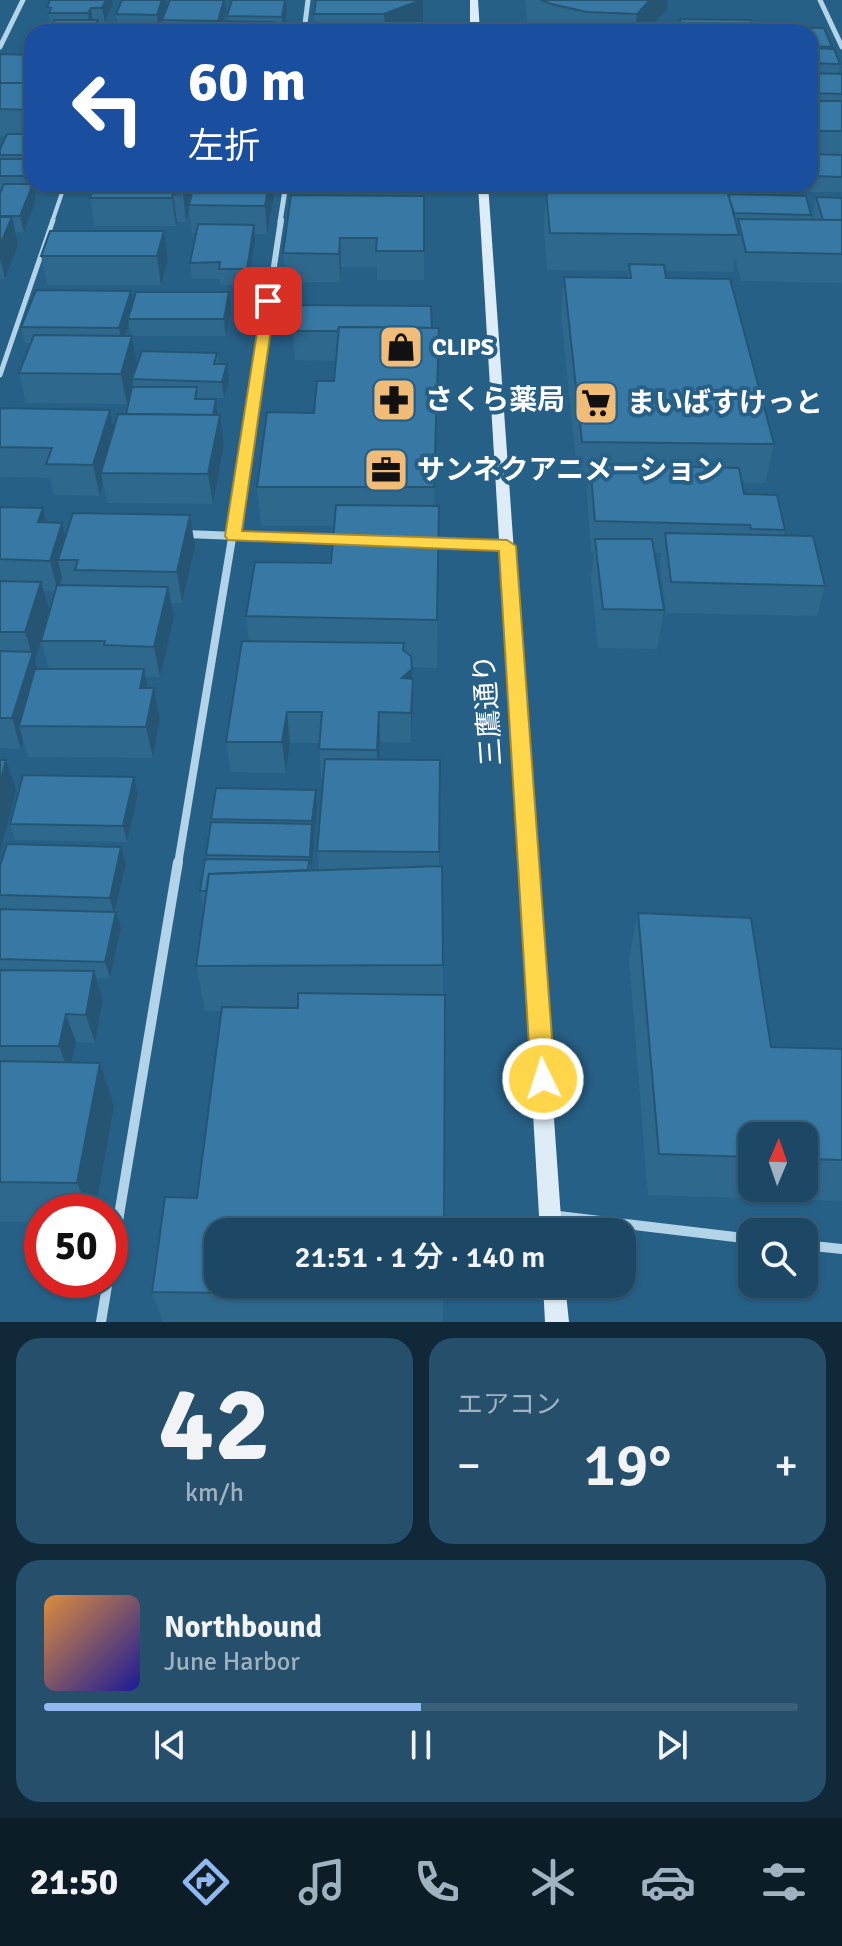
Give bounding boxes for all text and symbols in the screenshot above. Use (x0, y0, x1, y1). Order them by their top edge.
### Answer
text: 60 m (188, 47, 306, 116)
icon: left (56, 56, 160, 160)
text: 左折 (188, 124, 260, 169)
pin (234, 267, 302, 335)
icon: arrive (246, 279, 290, 323)
shop icon: CLIPS (377, 323, 425, 371)
place label: CLIPS (432, 332, 494, 362)
pharmacy icon: さくら薬局 (370, 376, 418, 424)
supermarket icon: まいばすけっと (572, 379, 620, 427)
place label: さくら薬局 (425, 383, 565, 417)
place label: まいばすけっと (627, 386, 823, 420)
office icon: サンネクアニメーション (362, 446, 410, 494)
place label: サンネクアニメーション (417, 453, 723, 487)
street label: 三鷹通り (467, 653, 509, 767)
position arrow (501, 1037, 585, 1121)
north arrow (738, 1122, 818, 1202)
map controls (738, 1122, 818, 1298)
speed limit sign: 50 (24, 1194, 128, 1298)
button: search (738, 1218, 818, 1298)
text: 21:51 · 1 分 · 140 m (295, 1239, 545, 1276)
text: 42 (158, 1361, 271, 1489)
text: エアコン (457, 1389, 561, 1421)
text: 19° (584, 1429, 671, 1503)
text: − (457, 1439, 481, 1493)
text: + (774, 1439, 798, 1493)
text: km/h (185, 1477, 244, 1509)
text: Northbound (164, 1609, 322, 1646)
text: June Harbor (164, 1646, 300, 1678)
icon: previous (148, 1723, 192, 1767)
icon: pause (399, 1723, 443, 1767)
icon: next (650, 1723, 694, 1767)
icon: directions (178, 1854, 234, 1910)
icon: music (294, 1854, 350, 1910)
icon: phone (409, 1854, 465, 1910)
icon: climate (525, 1854, 581, 1910)
icon: car (640, 1854, 696, 1910)
icon: filters (756, 1854, 812, 1910)
text: 21:50 (30, 1860, 118, 1905)

